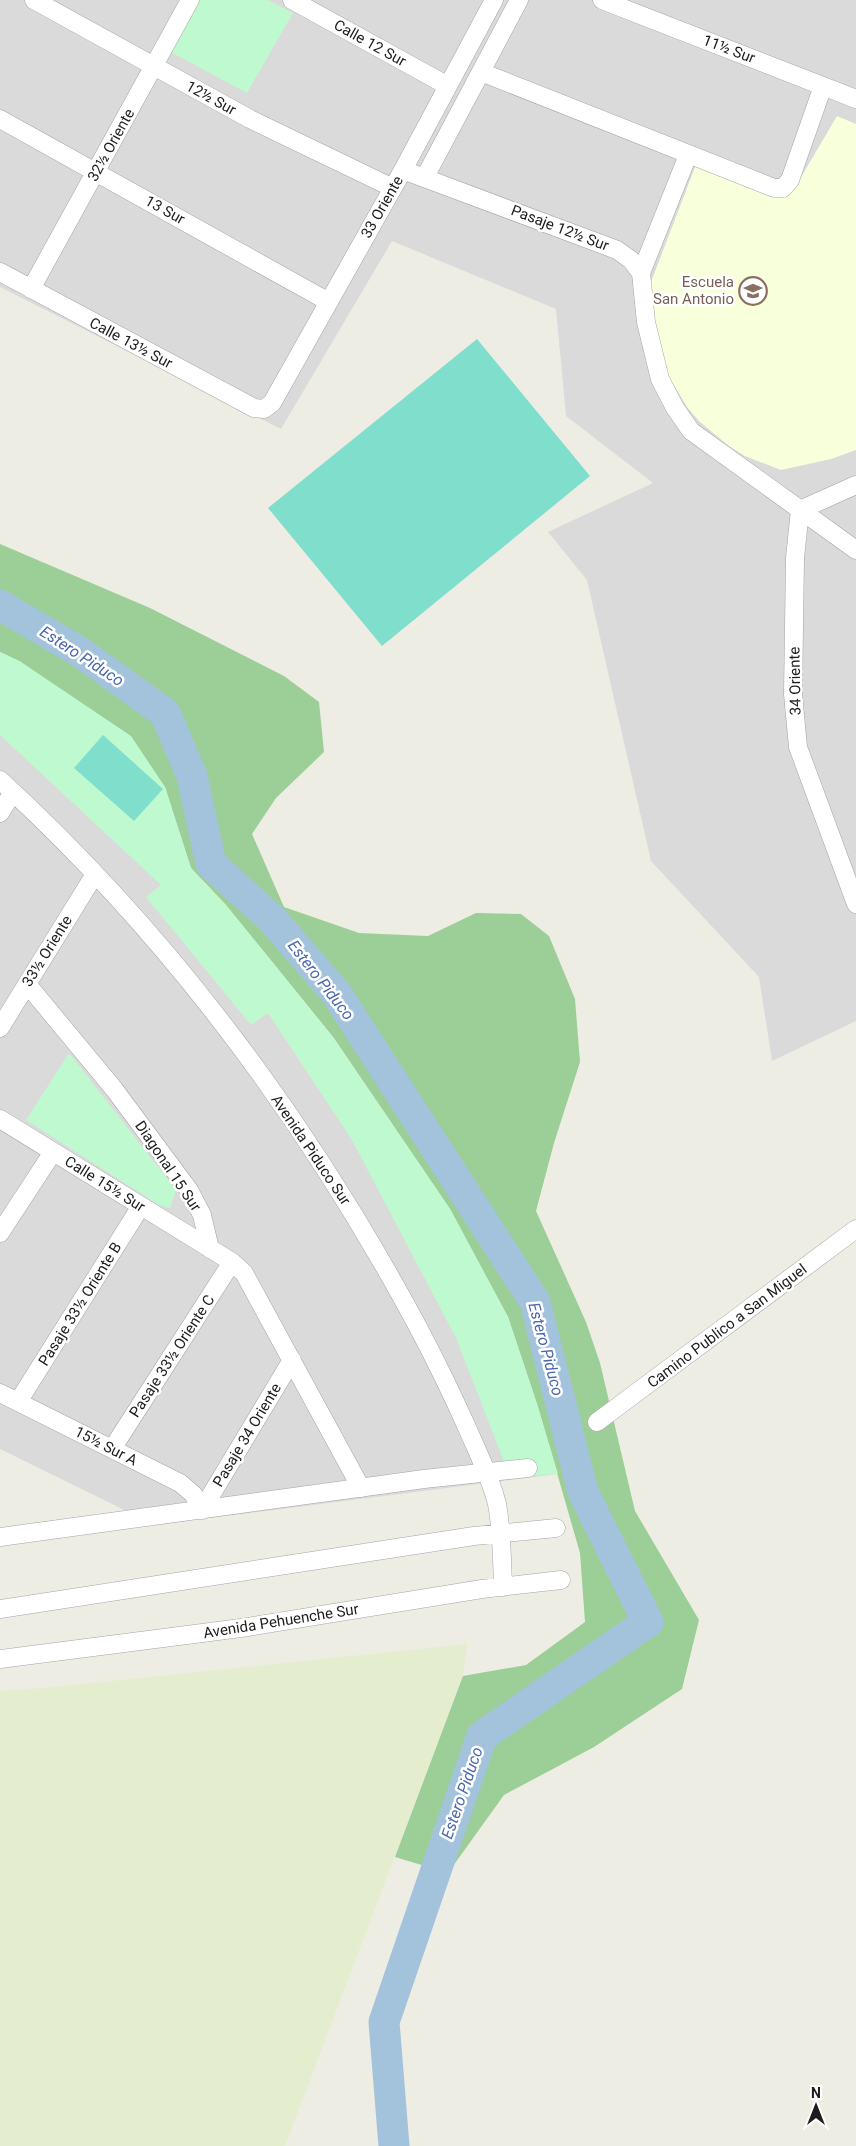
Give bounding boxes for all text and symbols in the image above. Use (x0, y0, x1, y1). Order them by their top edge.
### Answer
street label: Calle 12 Sur (331, 16, 409, 70)
street label: 11½ Sur (700, 31, 758, 67)
street label: 12½ Sur (183, 77, 239, 119)
street label: 32½ Oriente (84, 105, 138, 185)
street label: 33 Oriente (357, 173, 407, 241)
street label: 13 Sur (142, 192, 188, 228)
street label: Pasaje 12½ Sur (509, 201, 611, 255)
place label: Escuela San Antonio (653, 273, 734, 308)
school or university icon: Escuela San Antonio (738, 276, 768, 306)
street label: Calle 13½ Sur (86, 314, 176, 372)
water label: Estero Piduco (37, 622, 127, 690)
street label: 34 Oriente (785, 646, 805, 716)
street label: 33½ Oriente (18, 912, 76, 990)
water label: Estero Piduco (284, 936, 358, 1024)
street label: Avenida Piduco Sur (267, 1091, 355, 1209)
street label: Diagonal 15 Sur (131, 1117, 205, 1215)
street label: Calle 15½ Sur (61, 1152, 149, 1216)
street label: Pasaje 33½ Oriente B (35, 1239, 125, 1369)
street label: Camino Publico a San Miguel (644, 1260, 810, 1392)
street label: Pasaje 33½ Oriente C (126, 1291, 218, 1421)
water label: Estero Piduco (524, 1300, 568, 1398)
street label: Pasaje 34 Oriente (209, 1380, 285, 1490)
street label: 15½ Sur A (72, 1423, 141, 1470)
street label: Avenida Pehuenche Sur (202, 1600, 360, 1642)
water label: Estero Piduco (437, 1744, 487, 1841)
north arrow (791, 2081, 841, 2131)
text: N (811, 2085, 821, 2101)

